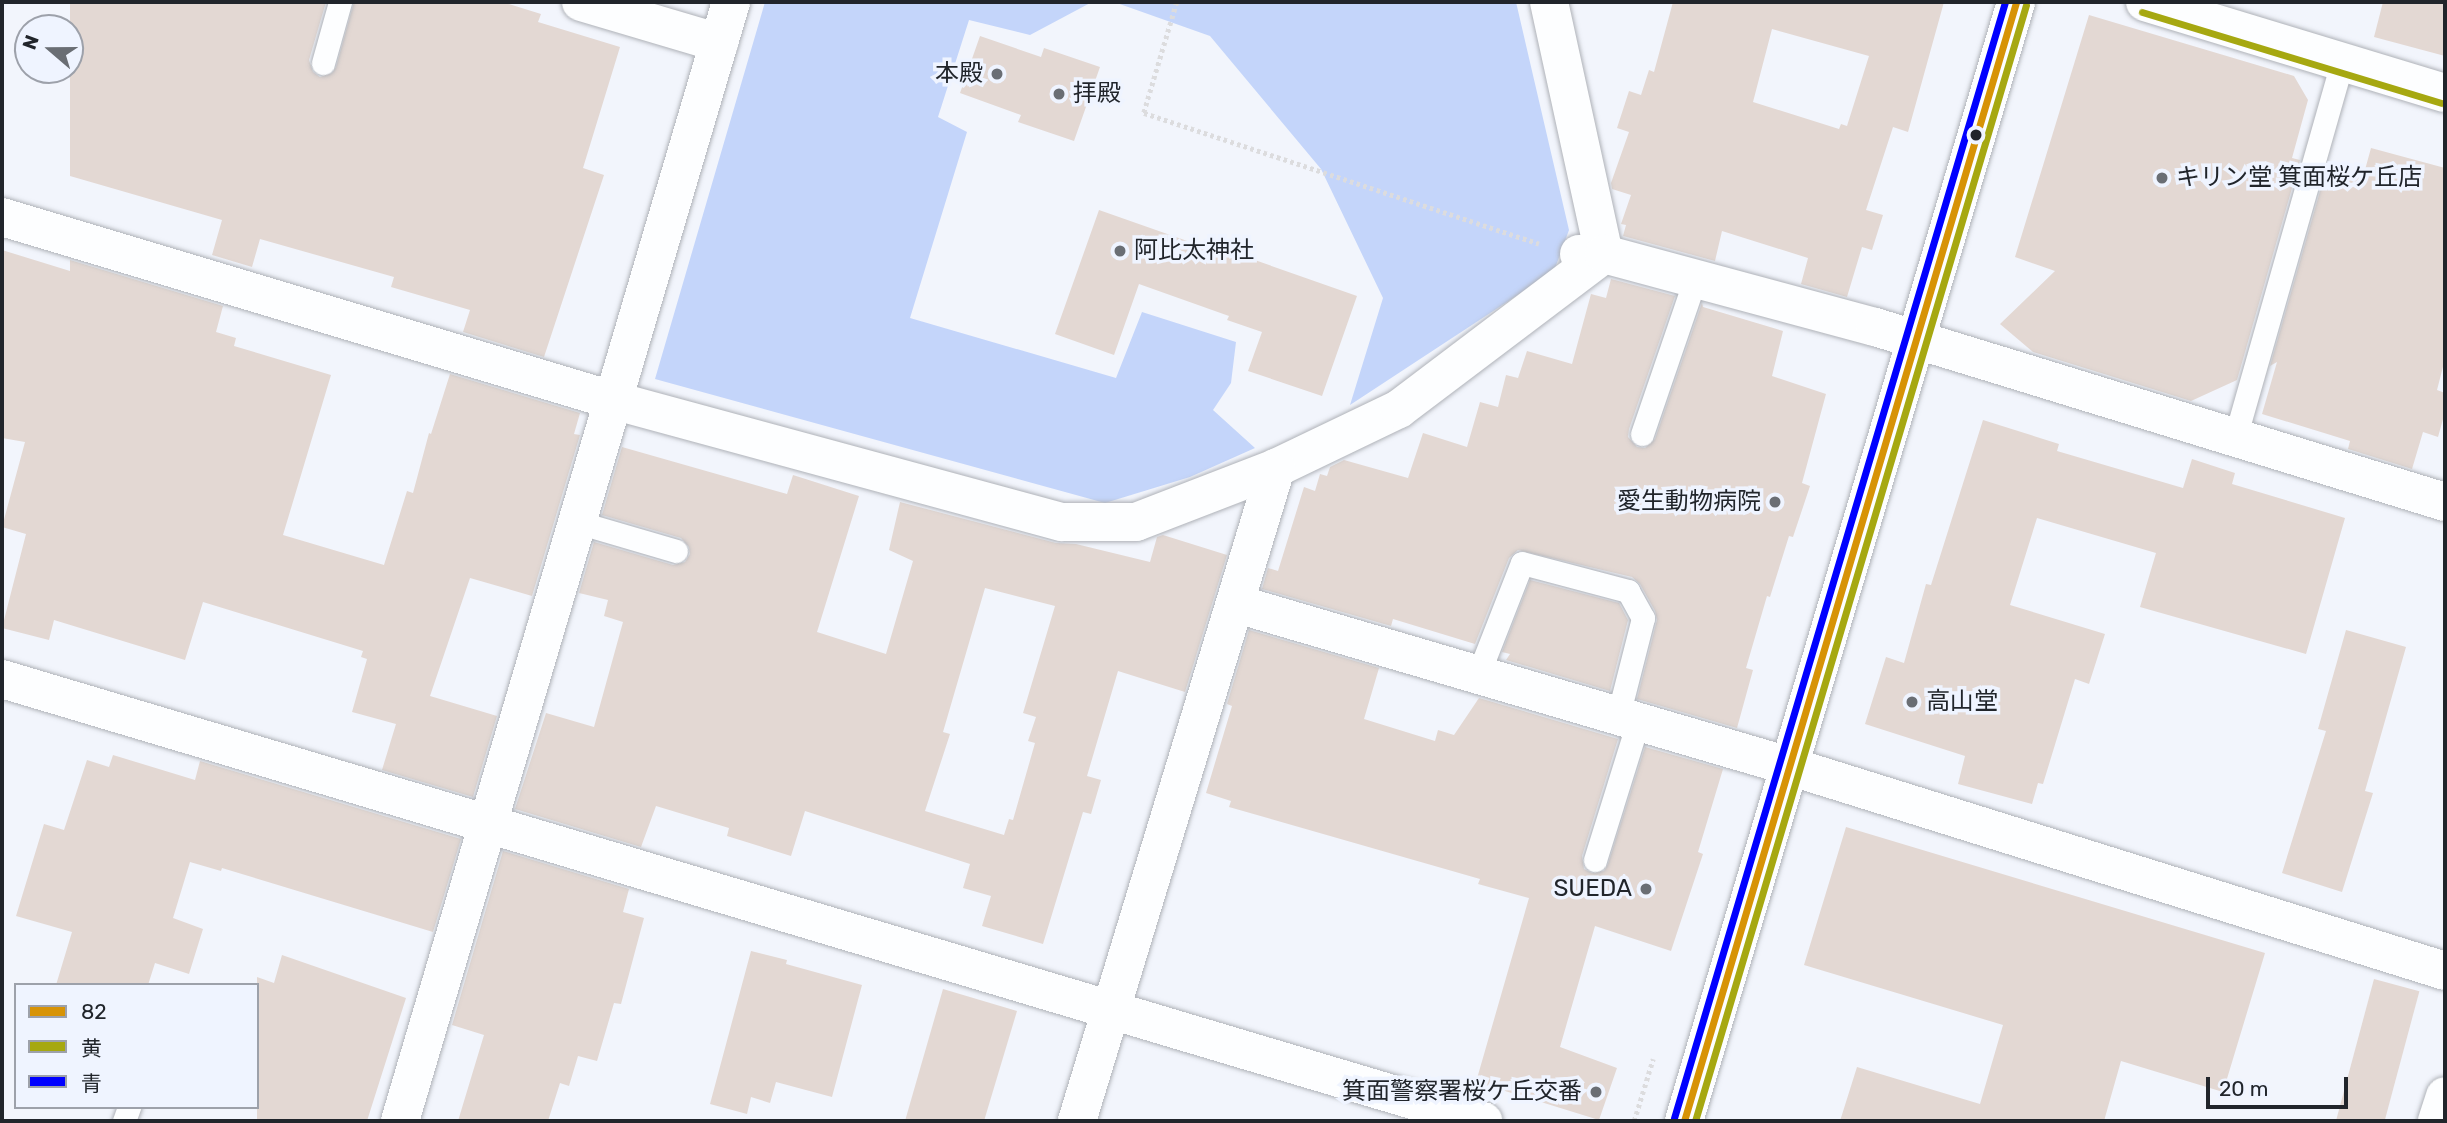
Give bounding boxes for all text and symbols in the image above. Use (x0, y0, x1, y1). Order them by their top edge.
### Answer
north arrow (14, 14, 84, 84)
text: N (18, 32, 44, 53)
place label: 本殿 (935, 60, 983, 88)
marker: 本殿 (989, 66, 1005, 82)
place label: 拝殿 (1073, 80, 1121, 108)
marker: 拝殿 (1051, 86, 1067, 102)
unlabelled marker (1969, 128, 1983, 142)
place label: キリン堂 箕面桜ケ丘店 (2176, 164, 2422, 192)
marker: キリン堂 箕面桜ケ丘店 (2154, 170, 2170, 186)
place label: 阿比太神社 (1134, 237, 1254, 265)
marker: 阿比太神社 (1112, 243, 1128, 259)
place label: 愛生動物病院 (1617, 488, 1761, 516)
marker: 愛生動物病院 (1767, 494, 1783, 510)
place label: 高山堂 (1926, 688, 1998, 716)
marker: 高山堂 (1904, 694, 1920, 710)
place label: SUEDA (1553, 875, 1632, 903)
marker: SUEDA (1638, 881, 1654, 897)
legend (14, 983, 259, 1109)
text: 82 (81, 999, 107, 1024)
text: 黄 (81, 1036, 102, 1061)
scale bar (2209, 1064, 2351, 1108)
text: 青 (81, 1071, 102, 1096)
text: 20 m (2219, 1076, 2268, 1101)
place label: 箕面警察署桜ケ丘交番 (1342, 1078, 1582, 1106)
marker: 箕面警察署桜ケ丘交番 (1588, 1084, 1604, 1100)

